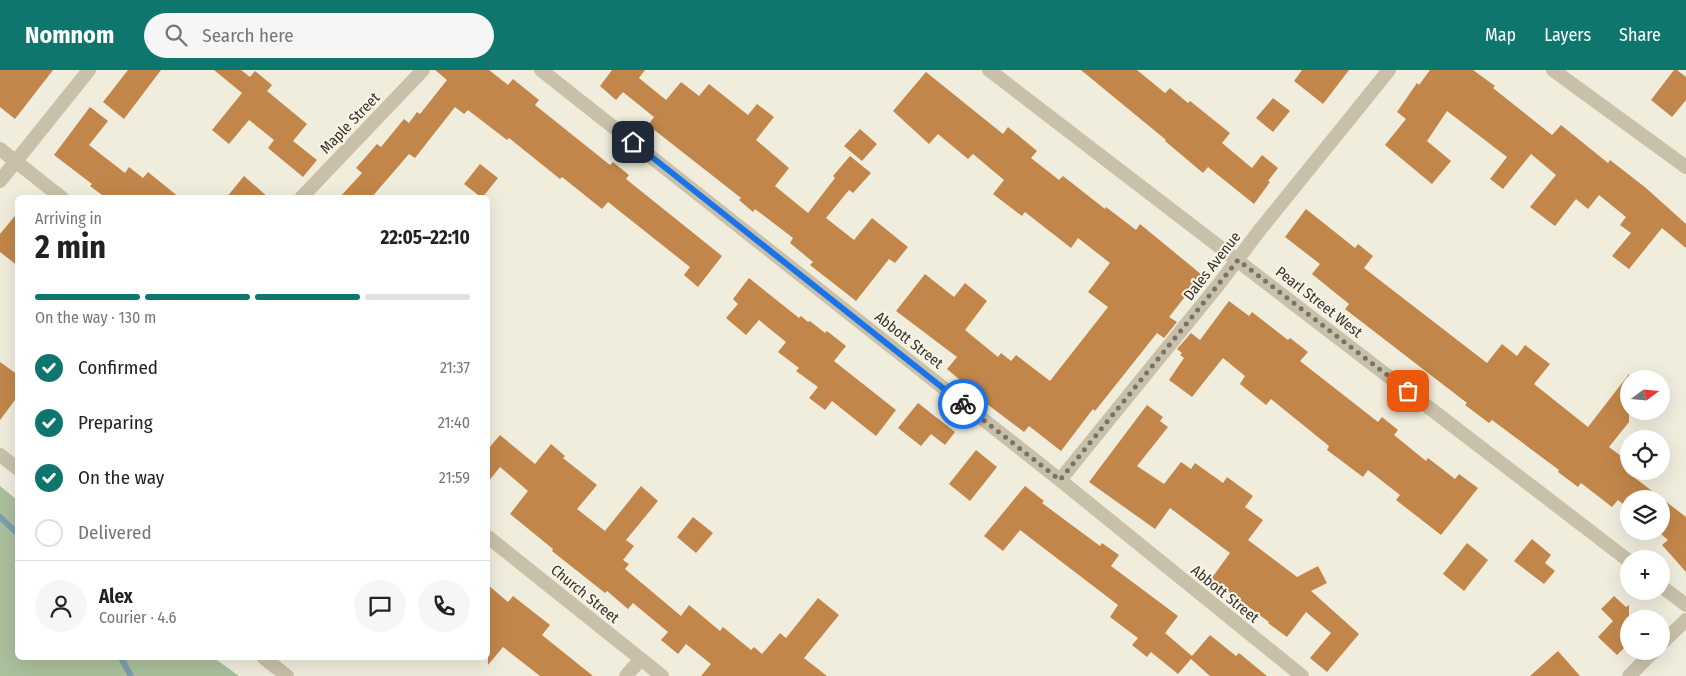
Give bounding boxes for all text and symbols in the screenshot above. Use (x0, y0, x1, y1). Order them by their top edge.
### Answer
search box (144, 13, 494, 58)
text: Nomnom (25, 21, 114, 49)
icon: search (162, 21, 190, 49)
text: Search here (202, 24, 294, 47)
text: Map (1485, 24, 1516, 46)
text: Layers (1544, 24, 1591, 46)
text: Share (1619, 24, 1661, 46)
street label: Maple Street (317, 89, 384, 157)
pin (612, 121, 654, 163)
icon: home (619, 128, 647, 156)
text: Arriving in (35, 209, 102, 228)
text: 22:05–22:10 (381, 226, 470, 249)
text: 2 min (35, 228, 106, 266)
street label: Dales Avenue (1180, 228, 1244, 304)
street label: Pearl Street West (1272, 263, 1366, 341)
text: On the way · 130 m (35, 308, 156, 327)
street label: Abbott Street (871, 308, 947, 372)
icon: check (35, 354, 63, 382)
text: Confirmed (78, 356, 158, 379)
text: 21:37 (440, 358, 470, 377)
pin (1387, 370, 1429, 412)
north arrow (1620, 370, 1670, 420)
map controls (1620, 370, 1670, 660)
icon: bag (1394, 377, 1422, 405)
courier (938, 379, 988, 429)
icon: bike (949, 390, 977, 418)
icon: check (35, 409, 63, 437)
text: Preparing (78, 411, 153, 434)
text: 21:40 (438, 413, 470, 432)
button: locate (1620, 430, 1670, 480)
icon: check (35, 464, 63, 492)
text: On the way (78, 466, 164, 489)
text: 21:59 (439, 468, 470, 487)
button: layers (1620, 490, 1670, 540)
text: Delivered (78, 521, 152, 544)
button: + (1620, 550, 1670, 600)
street label: Church Street (547, 561, 623, 627)
street label: Abbott Street (1187, 561, 1263, 627)
button: person (35, 580, 87, 632)
button: chat (354, 580, 406, 632)
button: phone (418, 580, 470, 632)
text: Alex (99, 585, 133, 608)
text: Courier · 4.6 (99, 608, 177, 627)
button: − (1620, 610, 1670, 660)

